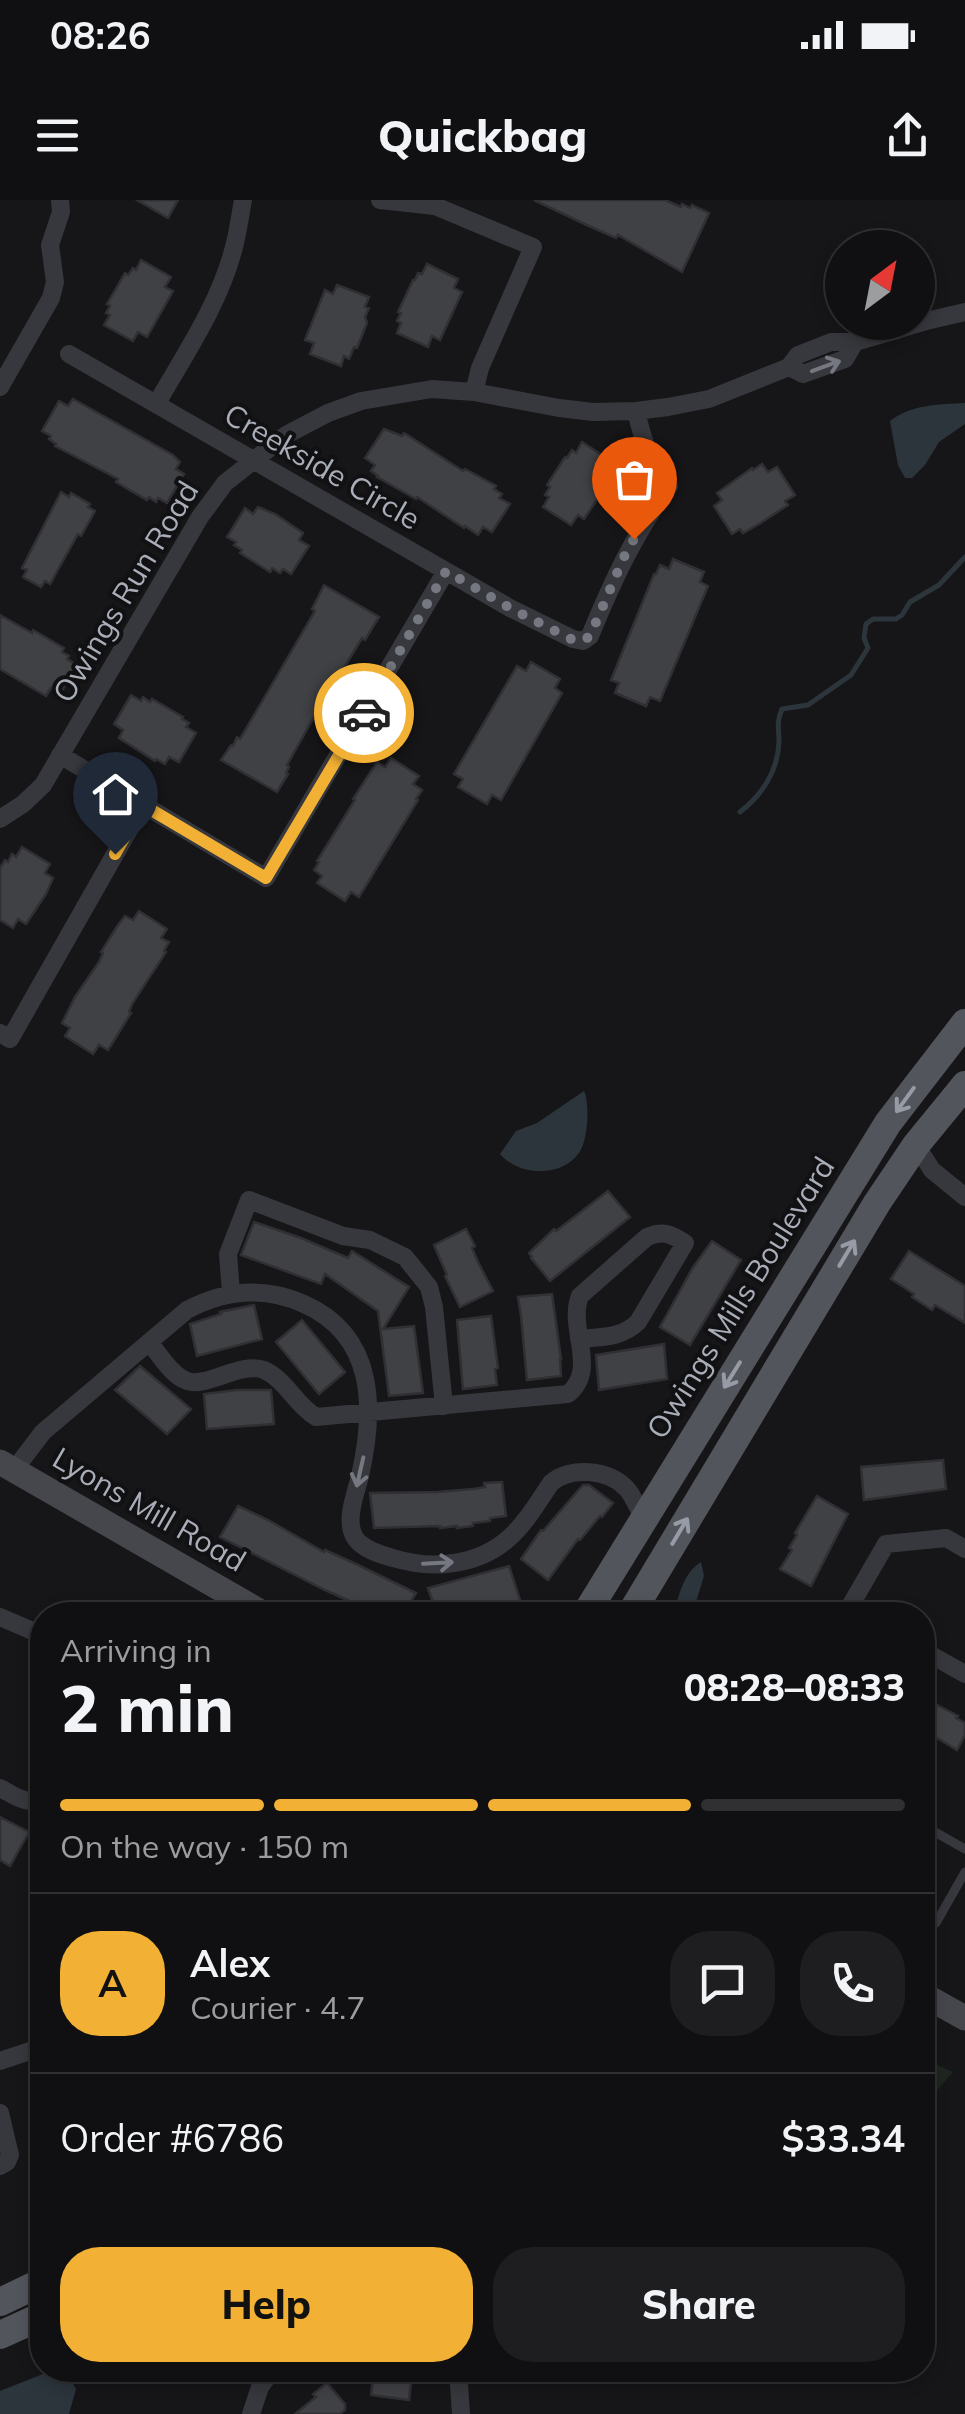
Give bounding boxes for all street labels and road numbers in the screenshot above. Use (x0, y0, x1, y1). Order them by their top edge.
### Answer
street label: Creekside Circle (218, 395, 427, 538)
street label: Owings Run Road (44, 474, 206, 709)
street label: Owings Mills Boulevard (638, 1150, 842, 1445)
street label: Lyons Mill Road (46, 1438, 253, 1580)

